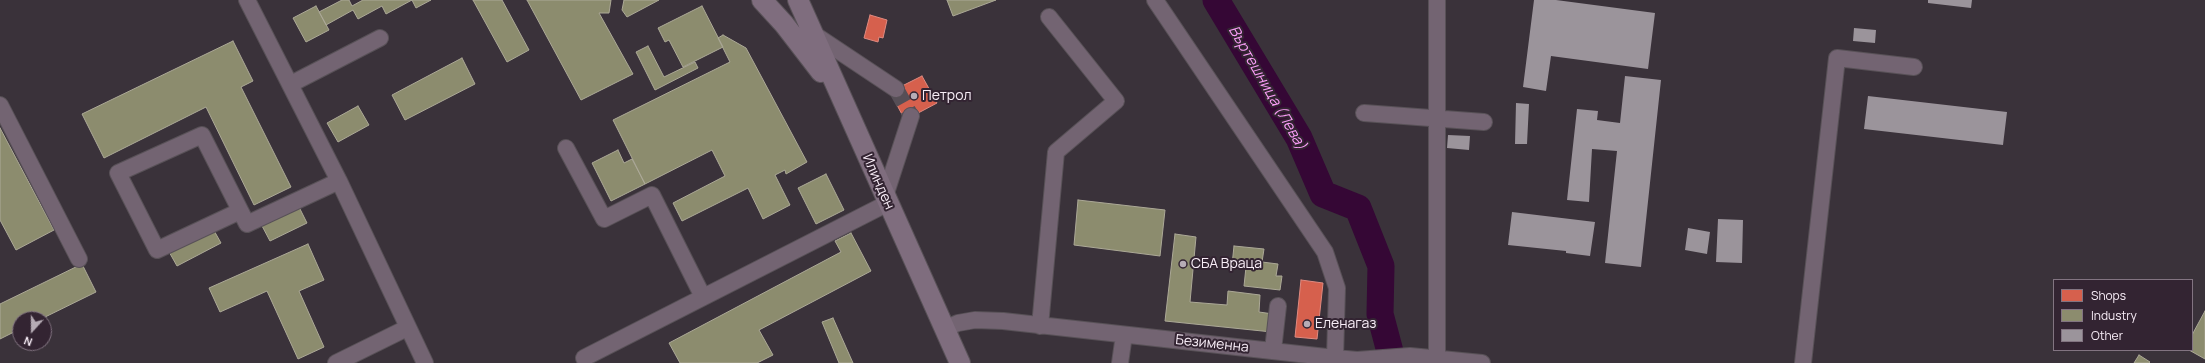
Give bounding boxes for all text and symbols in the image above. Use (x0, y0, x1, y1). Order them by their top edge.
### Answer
water label: Въртешница (Лева) (1224, 23, 1310, 153)
place label: Петрол (922, 88, 971, 104)
marker: Петрол (909, 91, 919, 101)
street label: Илинден (858, 152, 898, 212)
place label: СБА Враца (1191, 256, 1262, 272)
marker: СБА Враца (1178, 259, 1188, 269)
legend (2053, 279, 2193, 351)
text: Shops (2091, 287, 2126, 304)
text: Industry (2091, 307, 2137, 324)
north arrow (12, 311, 52, 351)
place label: Еленагаз (1315, 316, 1376, 332)
marker: Еленагаз (1302, 319, 1312, 329)
text: Other (2091, 327, 2123, 344)
street label: Безименна (1175, 332, 1249, 356)
text: N (22, 333, 34, 350)

